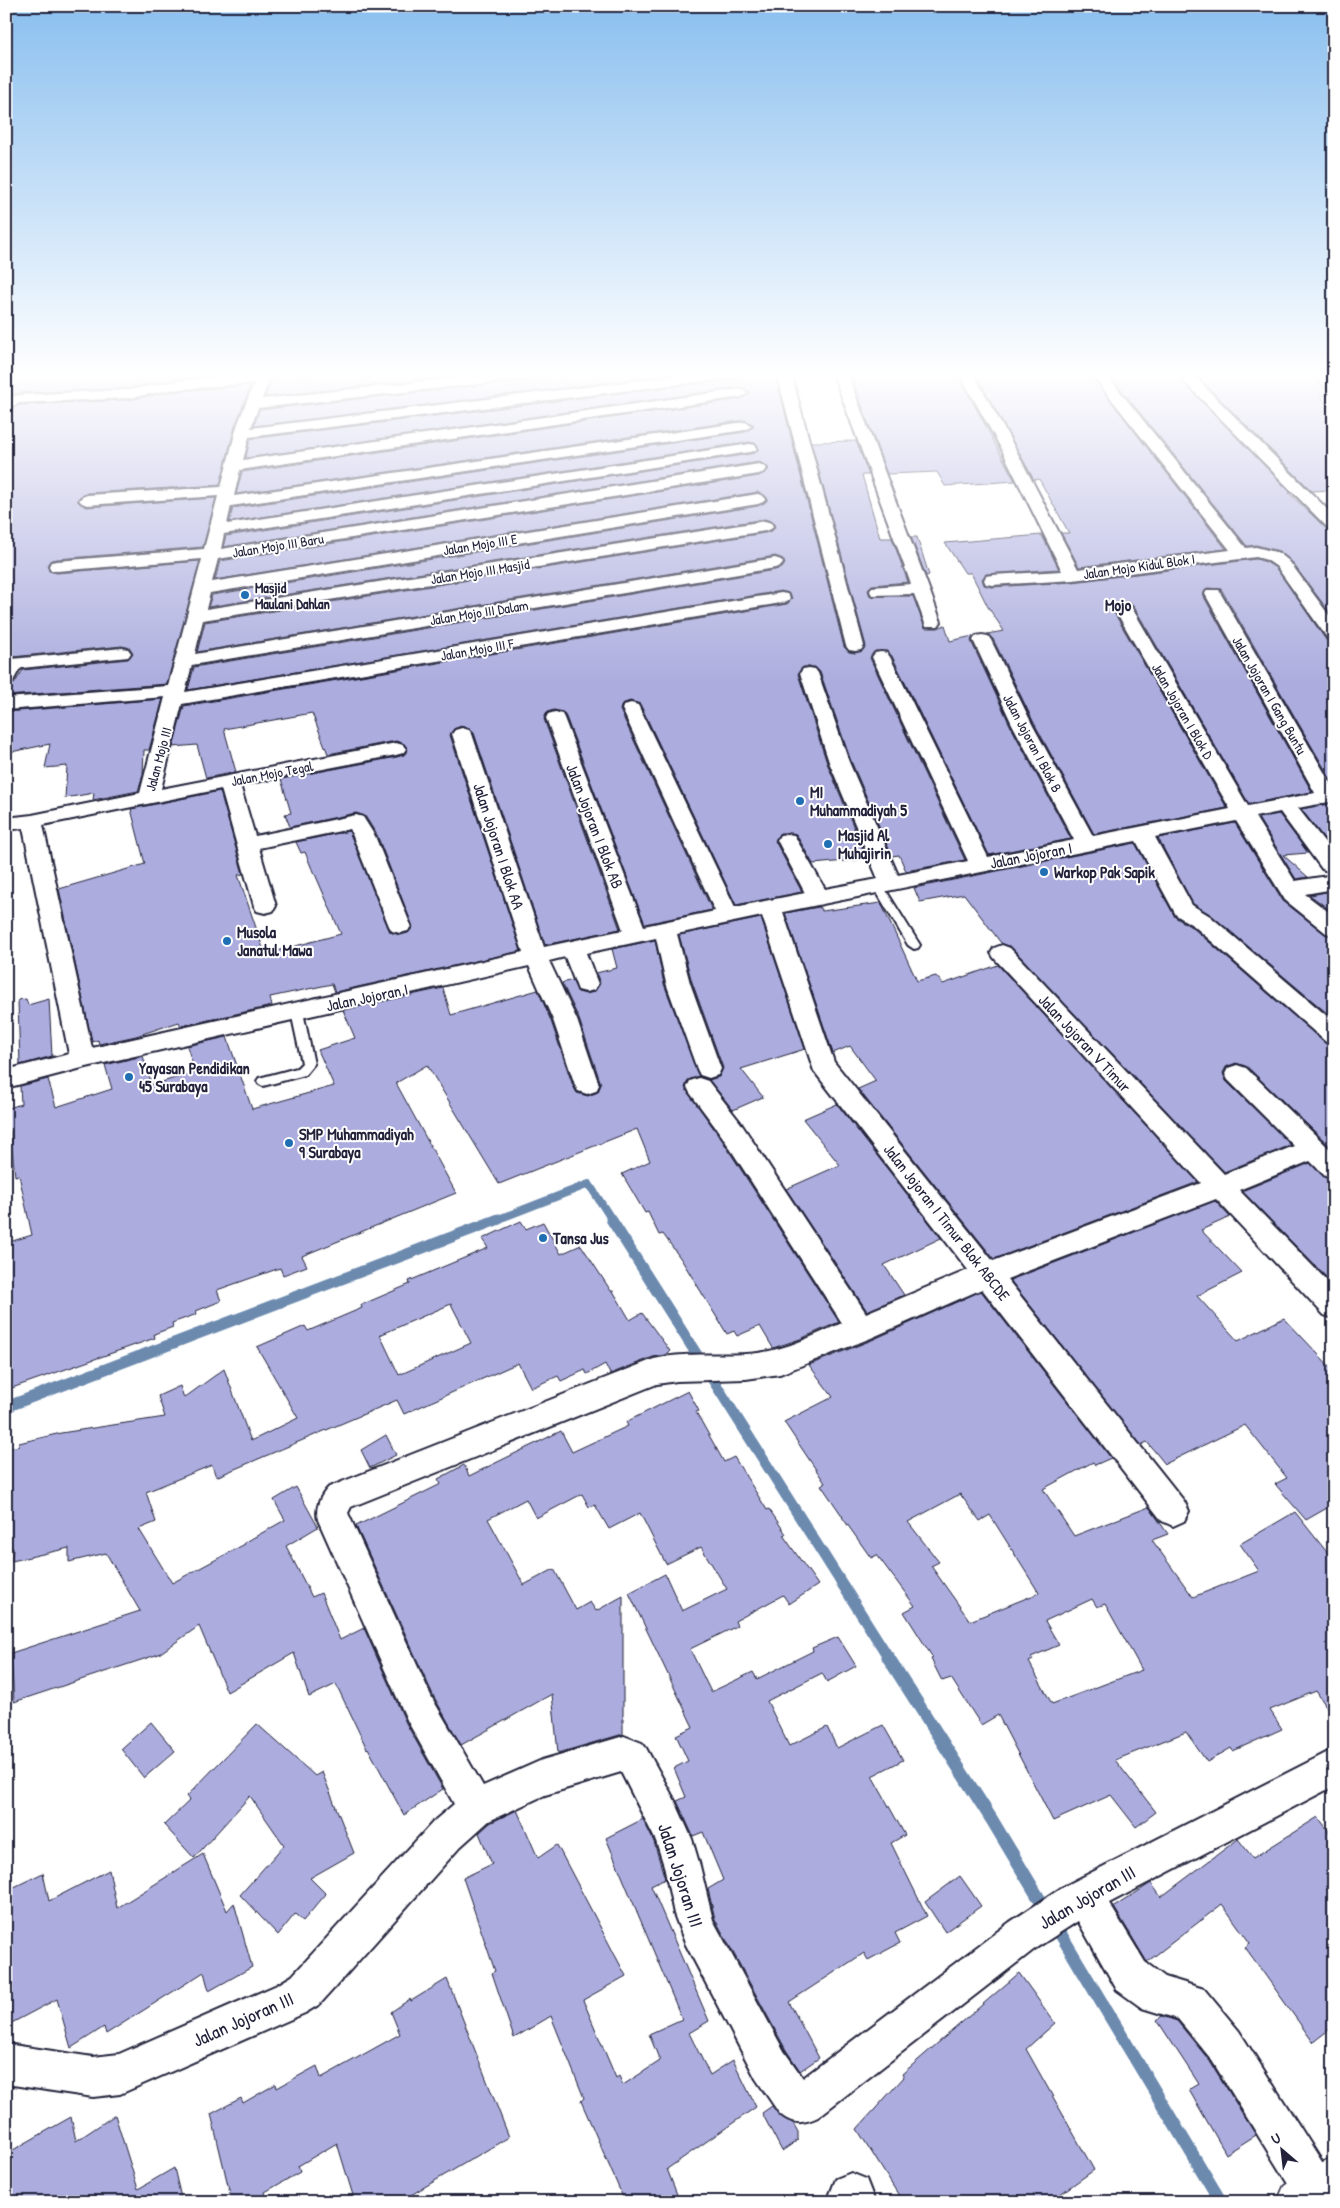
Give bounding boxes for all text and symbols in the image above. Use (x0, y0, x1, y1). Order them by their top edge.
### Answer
street label: Jalan Mojo III Baru (231, 528, 326, 563)
street label: Jalan Mojo III E (442, 529, 519, 560)
street label: Jalan Mojo Kidul Blok I (1082, 549, 1196, 584)
street label: Jalan Mojo III Masjid (429, 554, 531, 589)
place label: Masjid Maulani Dahlan (255, 578, 330, 613)
marker: Masjid Maulani Dahlan (239, 589, 251, 601)
district label: Mojo (1105, 594, 1132, 616)
street label: Jalan Mojo III Dalam (428, 595, 530, 630)
street label: Jalan Jojoran I Gang Buntu (1228, 632, 1312, 758)
street label: Jalan Mojo III F (439, 633, 516, 666)
street label: Jalan Jojoran I Blok D (1147, 659, 1218, 763)
street label: Jalan Jojoran I Blok B (998, 691, 1067, 796)
street label: Jalan Mojo III (140, 725, 177, 793)
street label: Jalan Mojo Tegal (229, 756, 315, 791)
street label: Jalan Jojoran I Blok AB (561, 760, 629, 892)
street label: Jalan Jojoran I Blok AA (468, 780, 530, 912)
place label: MI Muhammadiyah 5 (810, 781, 907, 822)
marker: MI Muhammadiyah 5 (794, 795, 806, 807)
place label: Masjid Al Muhajirin (838, 824, 891, 864)
street label: Jalan Jojoran I (988, 836, 1074, 874)
marker: Masjid Al Muhajirin (822, 838, 834, 850)
place label: Warkop Pak Sapik (1054, 861, 1155, 884)
marker: Warkop Pak Sapik (1038, 866, 1050, 878)
place label: Musola Janatul Mawa (237, 921, 313, 961)
marker: Musola Janatul Mawa (221, 935, 233, 947)
street label: Jalan Jojoran I (324, 978, 410, 1016)
street label: Jalan Jojoran V Timur (1034, 989, 1136, 1097)
place label: Yayasan Pendidikan 45 Surabaya (139, 1057, 250, 1098)
marker: Yayasan Pendidikan 45 Surabaya (123, 1071, 135, 1083)
place label: SMP Muhammadiyah 9 Surabaya (299, 1123, 414, 1164)
marker: SMP Muhammadiyah 9 Surabaya (283, 1137, 295, 1149)
street label: Jalan Jojoran I Timur Blok ABCDE (879, 1139, 1015, 1305)
place label: Tansa Jus (552, 1227, 609, 1249)
marker: Tansa Jus (537, 1232, 549, 1244)
street label: Jalan Jojoran III (652, 1820, 710, 1930)
street label: Jalan Jojoran III (1034, 1859, 1140, 1935)
street label: Jalan Jojoran III (188, 1985, 298, 2053)
north arrow (1258, 2126, 1308, 2176)
text: U (1268, 2128, 1284, 2148)

